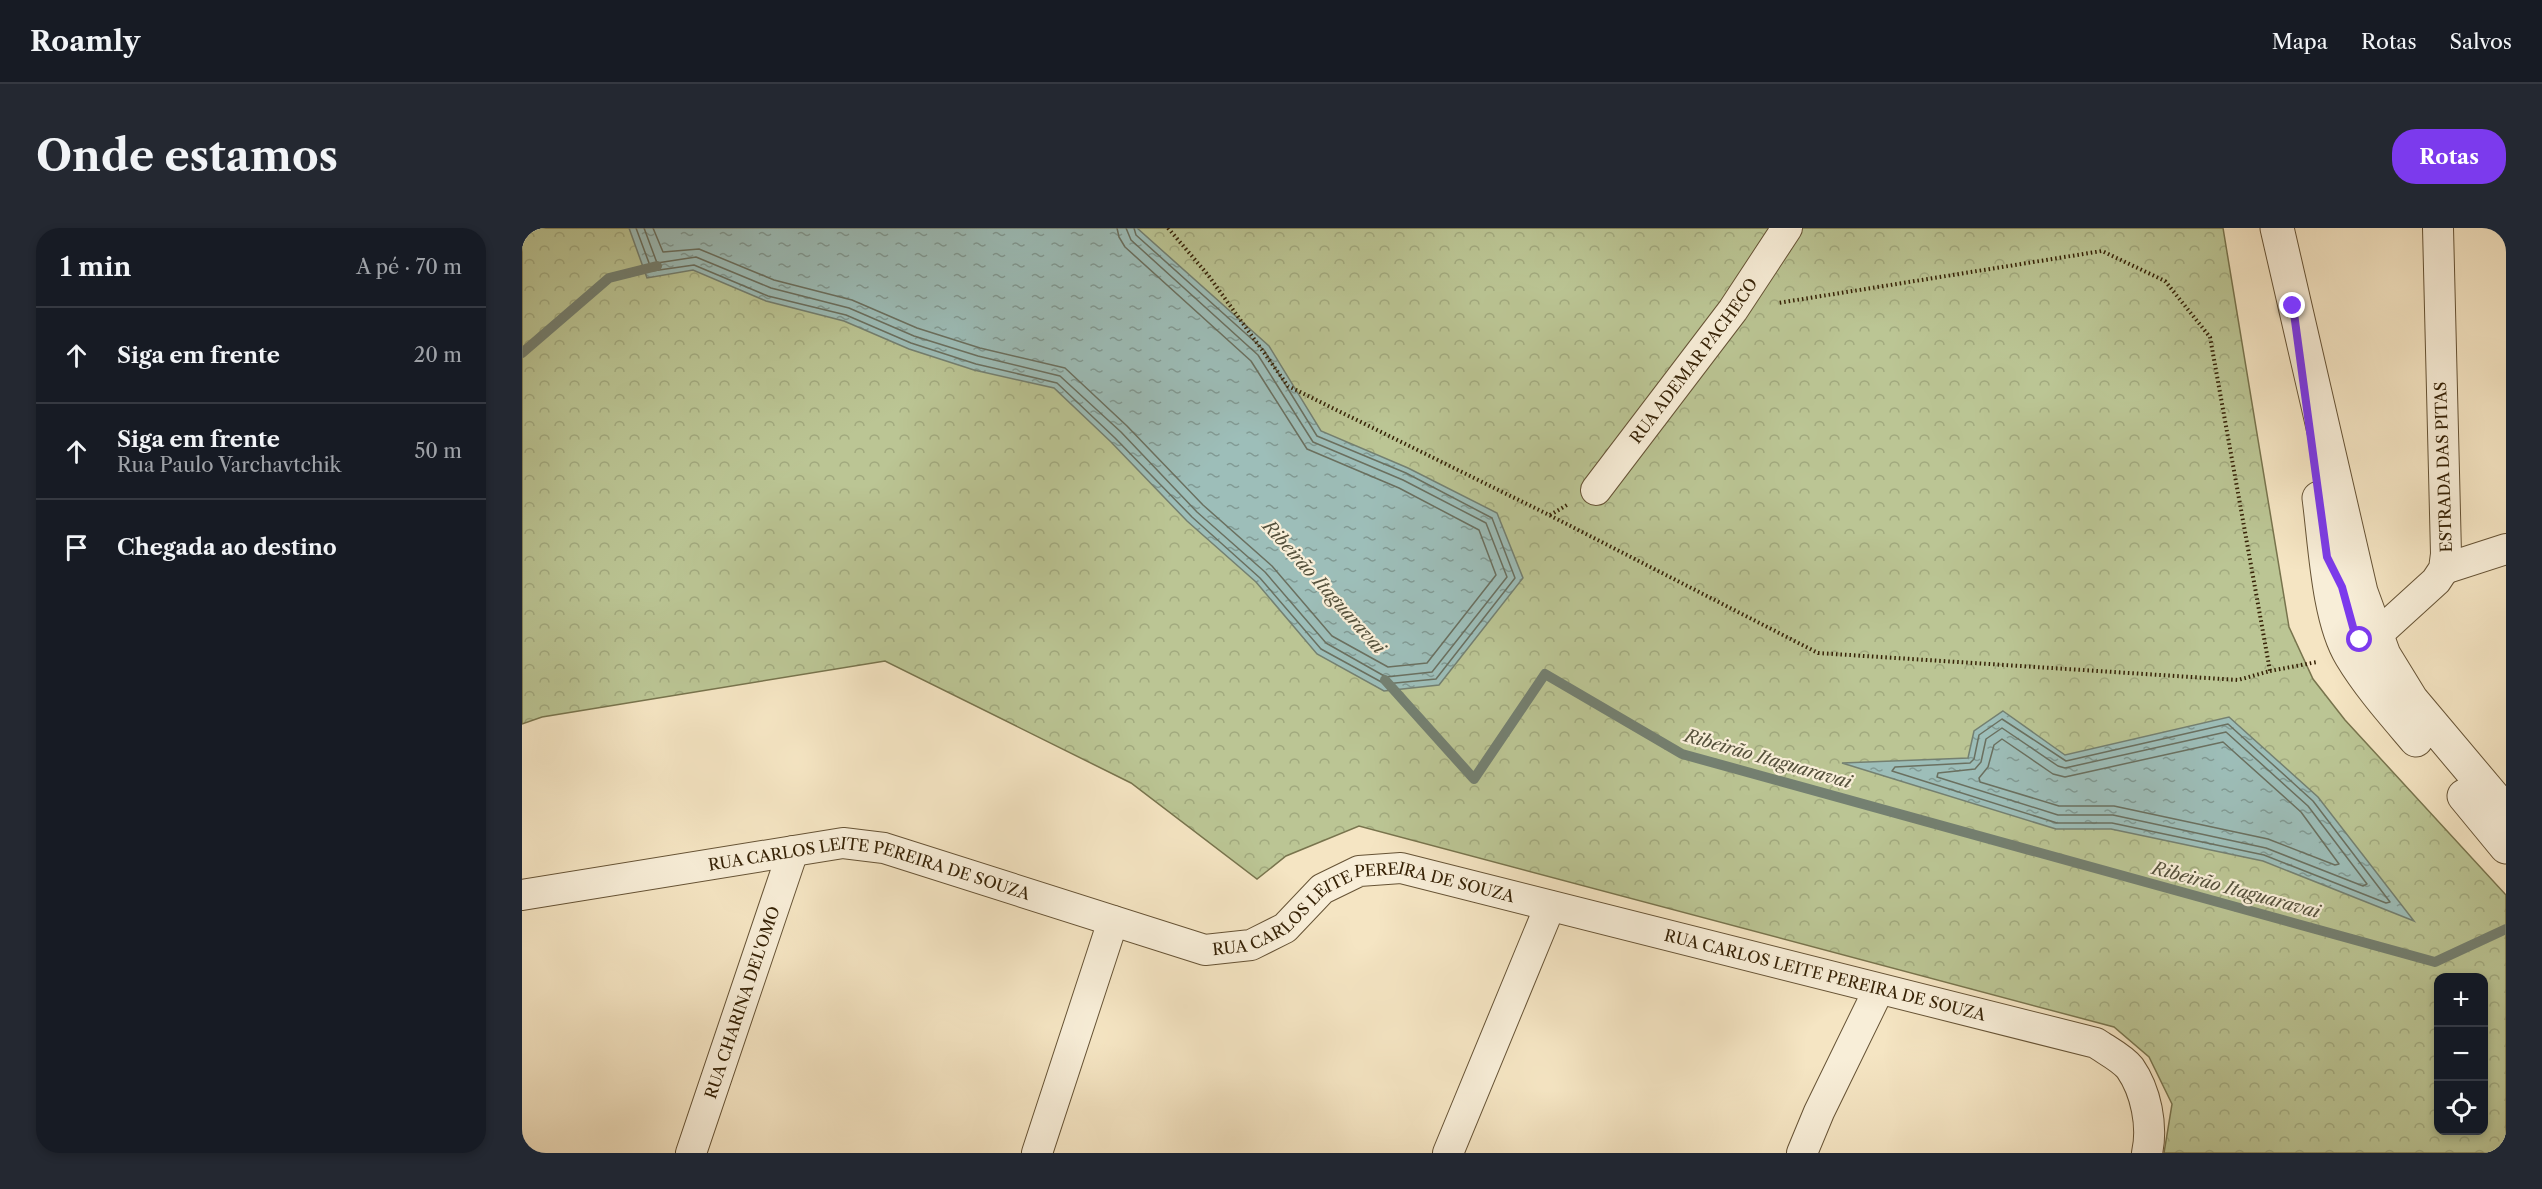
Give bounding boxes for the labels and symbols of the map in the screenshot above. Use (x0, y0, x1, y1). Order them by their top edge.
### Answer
street label: RUA ADEMAR PACHECO (1625, 274, 1761, 447)
route end (2279, 292, 2305, 318)
street label: ESTRADA DAS PITAS (2430, 381, 2456, 553)
water label: Ribeirão Itaguaravai (1257, 514, 1391, 660)
route start (2346, 626, 2372, 652)
water label: Ribeirão Itaguaravai (1680, 724, 1855, 794)
street label: RUA CARLOS LEITE PEREIRA DE SOUZA (707, 833, 1034, 904)
water label: Ribeirão Itaguaravai (2148, 857, 2324, 923)
street label: RUA CARLOS LEITE PEREIRA DE SOUZA (1211, 858, 1518, 959)
street label: RUA CHARINA DEL'OMO (700, 903, 784, 1101)
street label: RUA CARLOS LEITE PEREIRA DE SOUZA (1662, 925, 1989, 1025)

